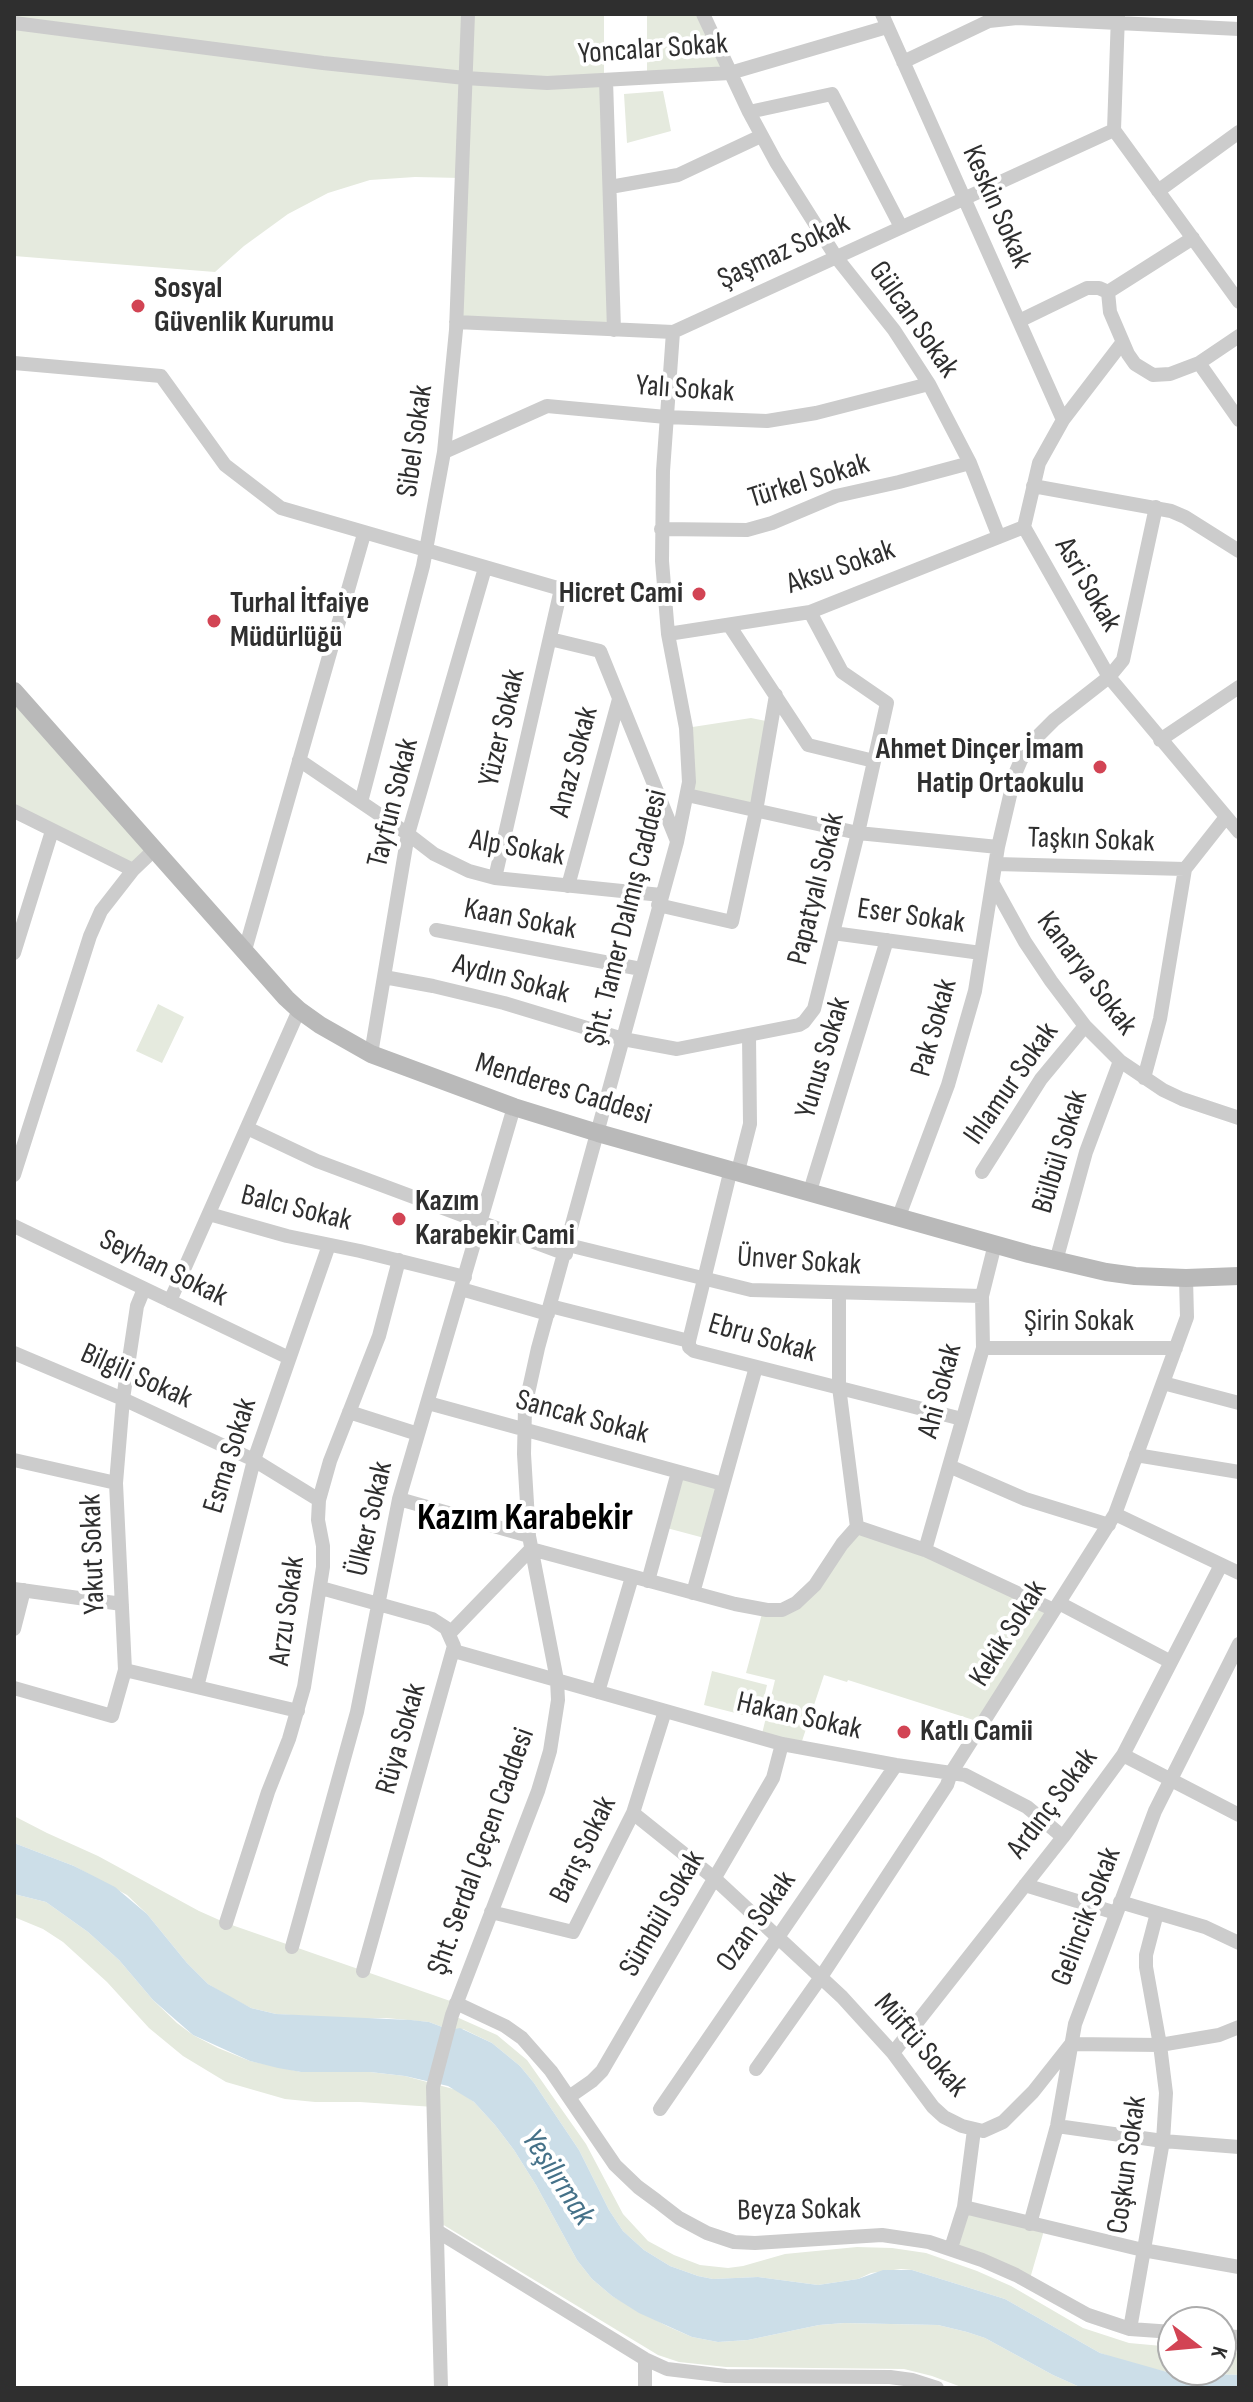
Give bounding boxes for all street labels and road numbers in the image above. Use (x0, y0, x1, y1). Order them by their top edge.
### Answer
street label: Yoncalar Sokak (577, 27, 729, 73)
street label: Keskin Sokak (953, 140, 1039, 274)
street label: Şaşmaz Sokak (712, 206, 856, 298)
street label: Gülcan Sokak (860, 255, 966, 385)
street label: Yalı Sokak (635, 369, 735, 411)
street label: Sibel Sokak (390, 383, 442, 499)
street label: Türkel Sokak (744, 447, 874, 517)
street label: Asri Sokak (1046, 532, 1128, 638)
street label: Aksu Sokak (782, 533, 900, 603)
street label: Yüzer Sokak (472, 666, 534, 790)
street label: Anaz Sokak (543, 703, 607, 821)
street label: Tayfun Sokak (361, 735, 427, 871)
street label: Şht. Tamer Dalmış Caddesi (578, 786, 676, 1050)
street label: Papatyalı Sokak (781, 809, 853, 969)
street label: Taşkın Sokak (1027, 821, 1155, 861)
street label: Alp Sokak (467, 823, 567, 875)
street label: Kaan Sokak (461, 891, 579, 949)
street label: Eser Sokak (855, 892, 967, 942)
street label: Kanarya Sokak (1028, 905, 1144, 1043)
street label: Aydın Sokak (449, 947, 573, 1013)
street label: Pak Sokak (904, 975, 966, 1081)
street label: Yunus Sokak (789, 993, 859, 1123)
street label: Ihlamur Sokak (957, 1016, 1067, 1152)
street label: Menderes Caddesi (471, 1046, 655, 1134)
street label: Bülbül Sokak (1025, 1086, 1097, 1218)
street label: Balcı Sokak (237, 1178, 355, 1240)
street label: Seyhan Sokak (93, 1223, 233, 1315)
street label: Ünver Sokak (736, 1240, 862, 1284)
street label: Şirin Sokak (1024, 1304, 1134, 1340)
street label: Ebru Sokak (704, 1306, 820, 1372)
street label: Bilgili Sokak (75, 1336, 197, 1418)
street label: Ahi Sokak (911, 1340, 971, 1442)
street label: Sancak Sokak (511, 1383, 653, 1453)
street label: Esma Sokak (196, 1394, 266, 1518)
street label: Ülker Sokak (340, 1458, 402, 1580)
street label: Yakut Sokak (74, 1493, 114, 1615)
street label: Arzu Sokak (263, 1554, 313, 1668)
street label: Kekik Sokak (962, 1574, 1056, 1694)
street label: Rüya Sokak (369, 1679, 435, 1799)
street label: Hakan Sokak (733, 1685, 865, 1749)
street label: Şht. Serdal Çeçen Caddesi (421, 1724, 543, 1980)
street label: Ardınç Sokak (1000, 1742, 1106, 1866)
street label: Barış Sokak (543, 1791, 625, 1909)
street label: Gelincik Sokak (1044, 1843, 1130, 1991)
street label: Sümbül Sokak (612, 1844, 714, 1984)
street label: Ozan Sokak (709, 1865, 805, 1979)
street label: Müftü Sokak (865, 1987, 975, 2105)
street label: Coşkun Sokak (1101, 2094, 1155, 2236)
street label: Beyza Sokak (737, 2192, 861, 2230)

